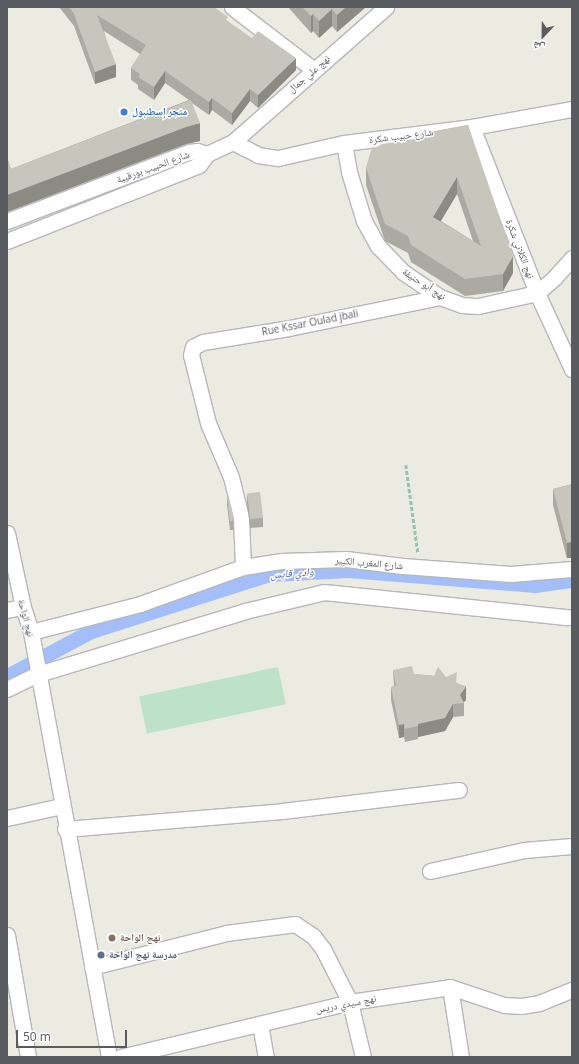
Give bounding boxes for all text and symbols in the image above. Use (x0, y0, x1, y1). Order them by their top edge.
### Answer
north arrow (523, 16, 563, 56)
text: ش (530, 38, 547, 57)
street label: نهج علي جمال (286, 52, 332, 96)
place label: متجر إسطنبول (132, 106, 187, 118)
marker: متجر إسطنبول (119, 107, 129, 117)
street label: شارع حبيب شكرة (368, 126, 434, 146)
street label: شارع الحبيب بورقيبة (115, 148, 191, 186)
street label: نهج الكلاني شكرة (503, 218, 537, 280)
street label: نهج أبو حنيفة (400, 265, 448, 303)
street label: Rue Kssar Oulad jbali (261, 308, 359, 338)
street label: شارع المغرب الكبير (334, 554, 404, 572)
water label: وادي قابس (270, 565, 314, 581)
street label: نهج الواحة (15, 598, 37, 638)
place label: نهج الواحة (120, 932, 160, 944)
marker: نهج الواحة (107, 933, 117, 943)
place label: مدرسة نهج الواحة (109, 949, 177, 961)
marker: مدرسة نهج الواحة (96, 950, 106, 960)
street label: نهج سيدي دريس (315, 992, 377, 1016)
scale bar (18, 1022, 129, 1048)
text: 50 m (23, 1028, 51, 1045)

